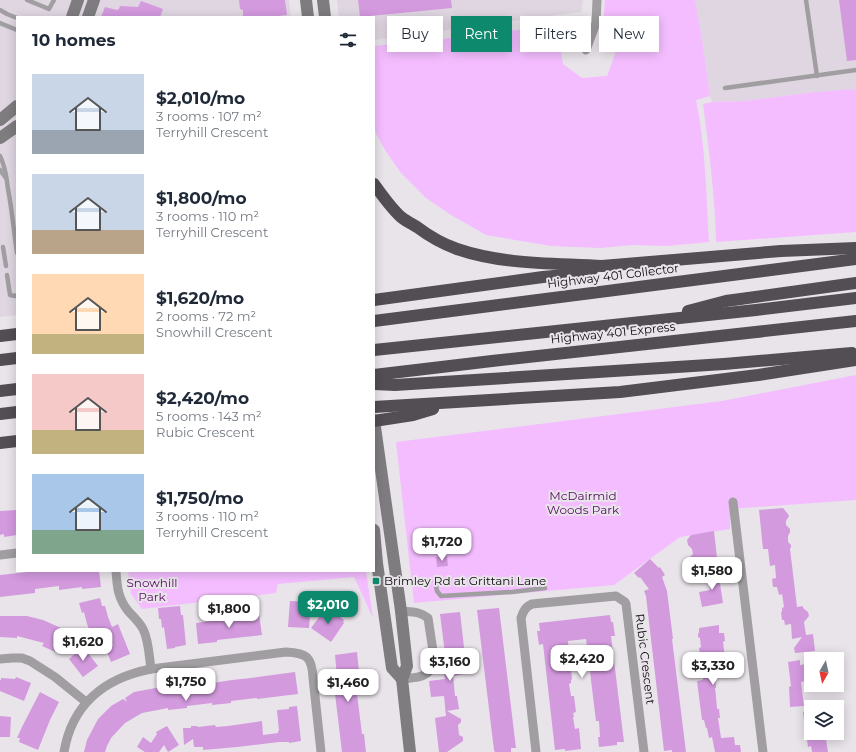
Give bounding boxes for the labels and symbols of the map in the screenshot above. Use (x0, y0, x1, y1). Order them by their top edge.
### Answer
street label: Highway 401 Collector (546, 260, 680, 291)
street label: Highway 401 Express (550, 318, 676, 347)
park label: McDairmid Woods Park (547, 488, 620, 517)
pin: $1,720 (409, 528, 475, 562)
pin: $1,580 (679, 557, 745, 591)
place label: Brimley Rd at Grittani Lane (384, 573, 546, 588)
park label: Snowhill Park (126, 575, 178, 604)
marker: Brimley Rd at Grittani Lane (371, 576, 381, 586)
pin: $2,010 (295, 591, 361, 625)
pin: $1,800 (196, 595, 262, 629)
street label: Rubic Crescent (632, 613, 659, 705)
pin: $1,620 (50, 628, 116, 662)
pin: $2,420 (549, 645, 615, 679)
pin: $3,160 (417, 648, 483, 682)
pin: $3,330 (680, 652, 746, 686)
north arrow (804, 652, 844, 692)
pin: $1,750 (153, 668, 219, 702)
pin: $1,460 (315, 669, 381, 703)

